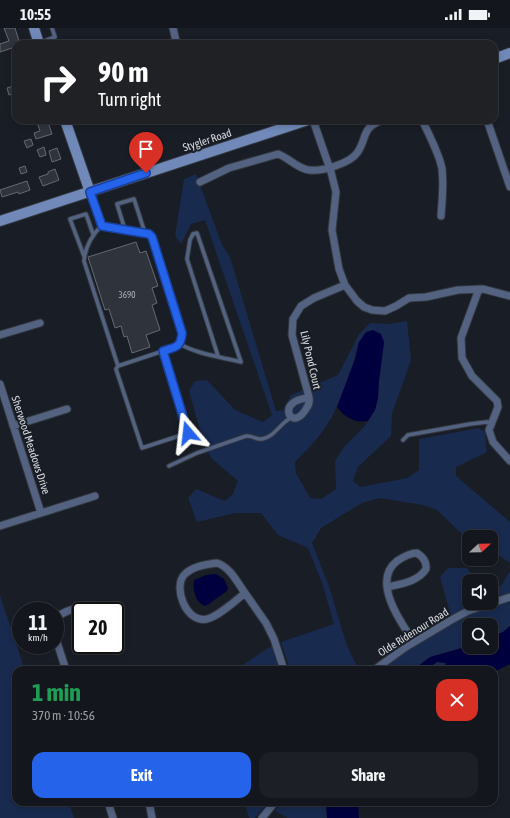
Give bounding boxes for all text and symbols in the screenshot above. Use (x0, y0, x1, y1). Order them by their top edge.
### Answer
text: 10:55 (20, 6, 51, 23)
icon: right (32, 56, 84, 108)
text: 90 m (98, 56, 148, 88)
text: Turn right (98, 89, 161, 110)
street label: Stygler Road (181, 126, 233, 154)
pin (129, 132, 163, 173)
icon: arrive (135, 138, 157, 160)
house number: 3690 (119, 290, 135, 300)
street label: Lily Pond Court (298, 329, 324, 391)
street label: Sherwood Meadows Drive (9, 394, 53, 496)
position arrow (167, 412, 209, 454)
north arrow (462, 530, 498, 566)
map controls (462, 530, 498, 654)
button: sound (462, 574, 498, 610)
speed limit sign: 20 (72, 602, 124, 654)
street label: Olde Ridenour Road (376, 606, 450, 658)
text: 11 (29, 611, 47, 634)
button: search (462, 618, 498, 654)
text: km/h (28, 632, 48, 643)
text: 1 min (32, 679, 81, 706)
button: close (436, 679, 478, 721)
text: 370 m · 10:56 (32, 708, 95, 723)
button: Exit (32, 752, 251, 798)
button: Share (259, 752, 478, 798)

